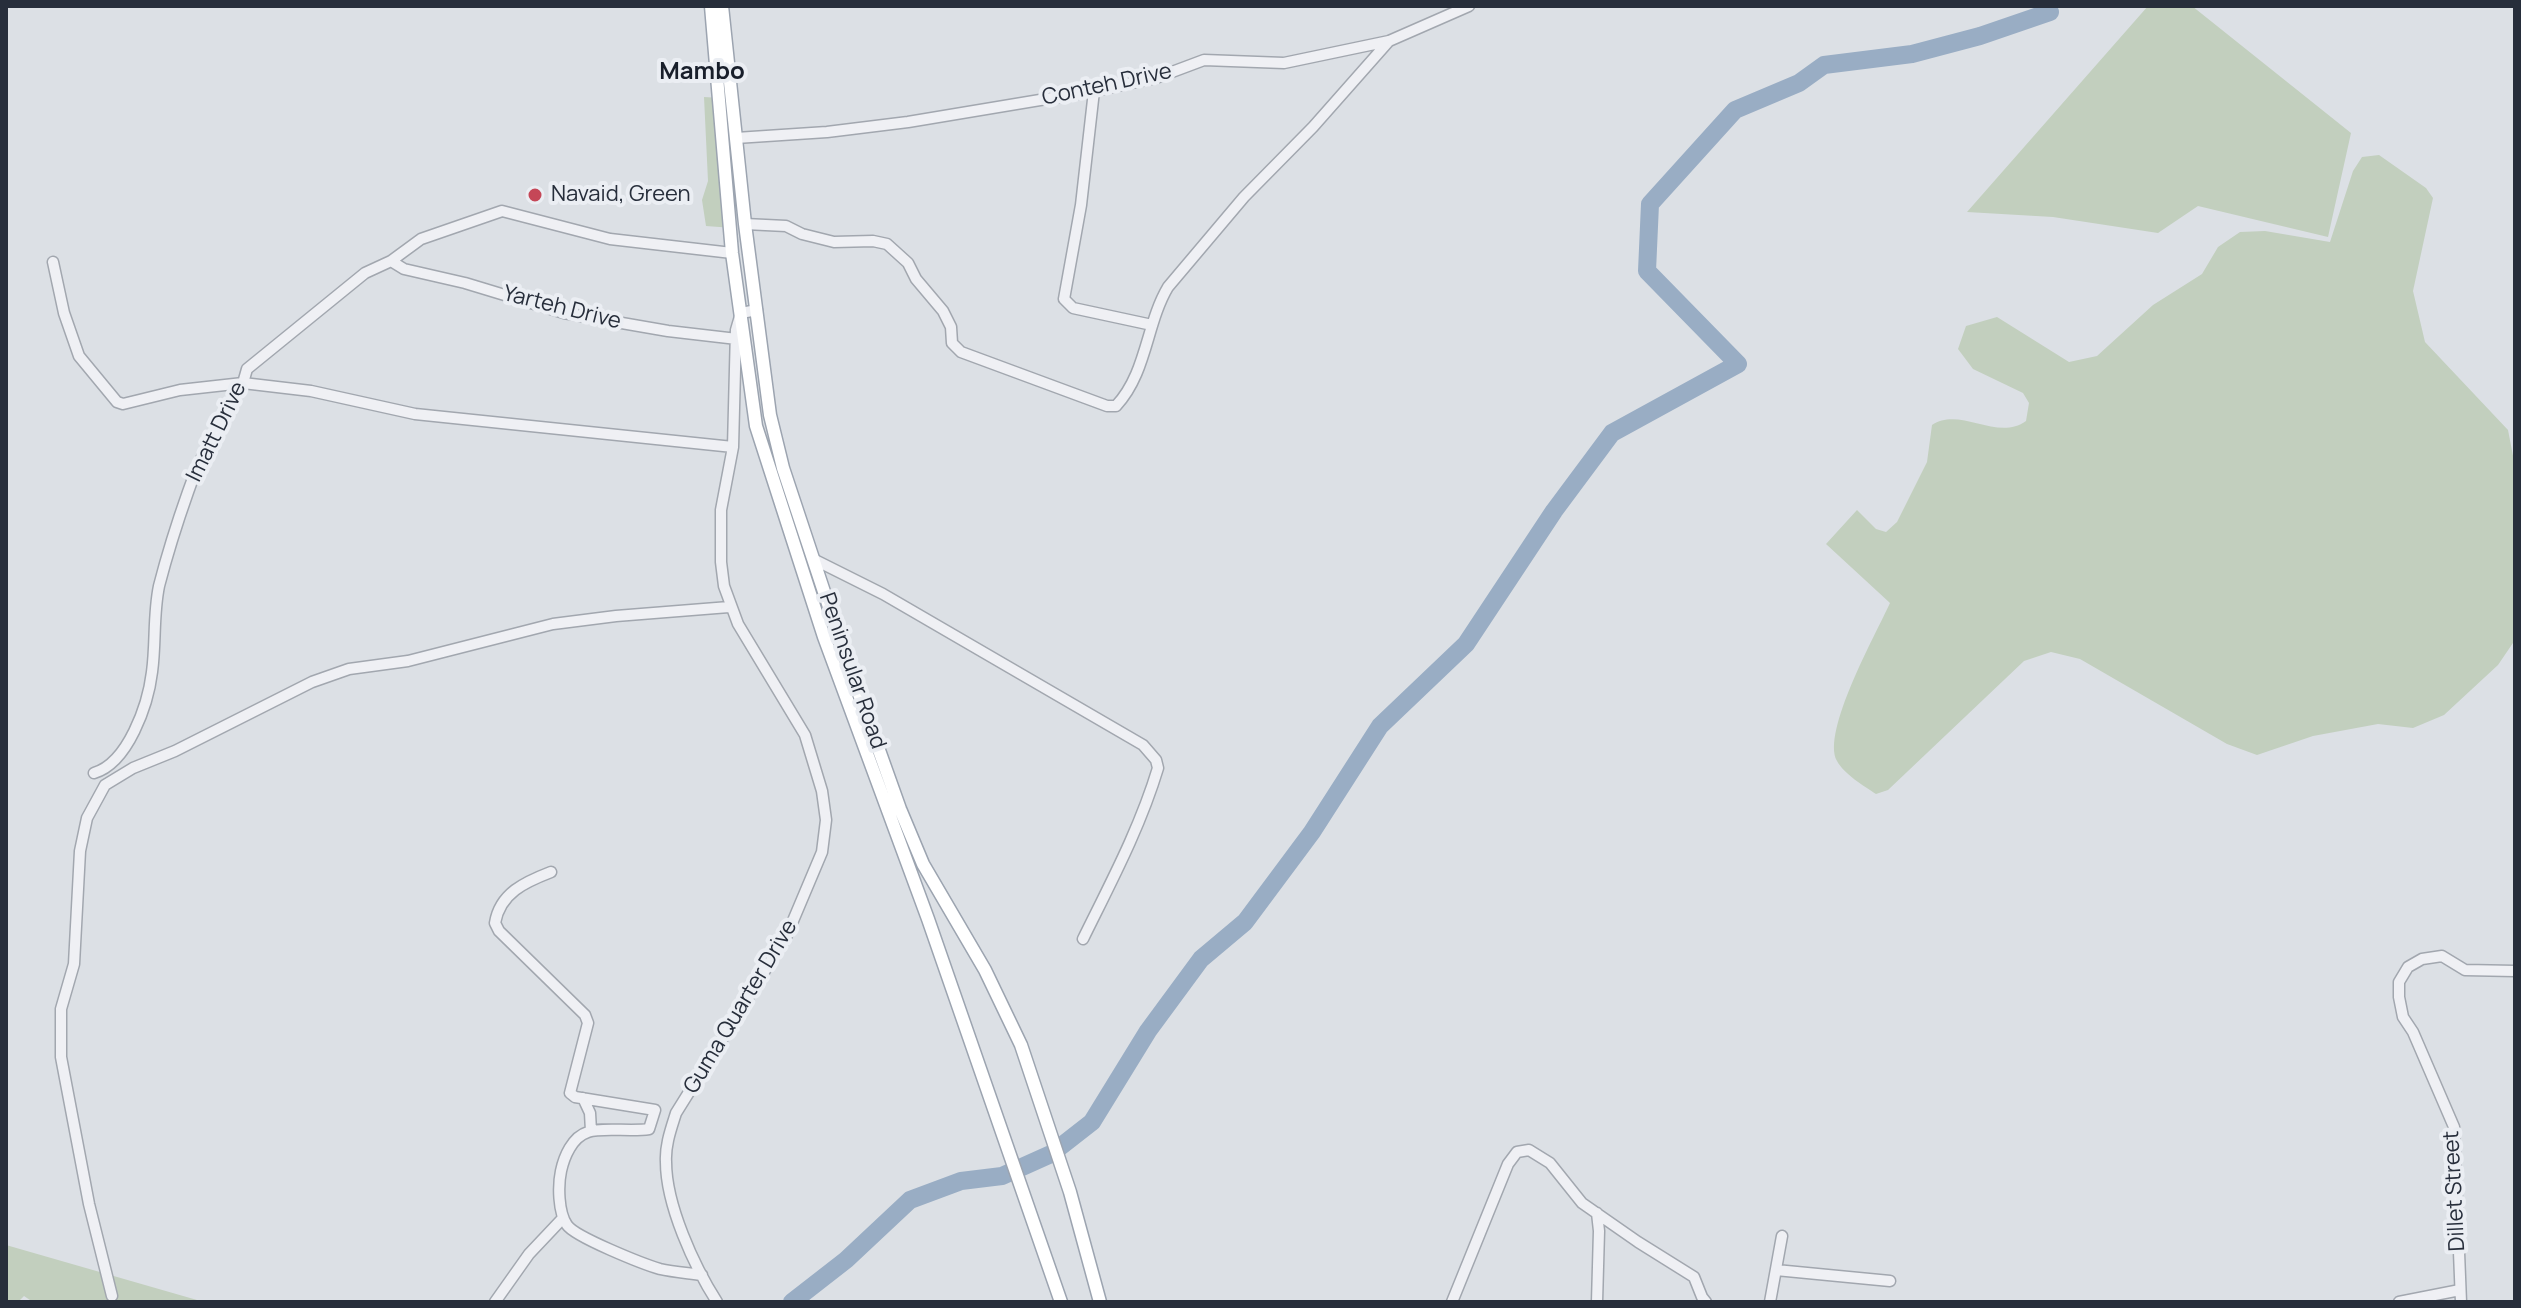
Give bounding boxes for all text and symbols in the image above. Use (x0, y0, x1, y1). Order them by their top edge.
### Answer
district label: Mambo (659, 58, 745, 86)
street label: Conteh Drive (1040, 58, 1174, 112)
place label: Navaid, Green (551, 182, 691, 208)
marker: Navaid, Green (526, 186, 544, 204)
street label: Yarteh Drive (500, 281, 624, 335)
street label: Imatt Drive (181, 378, 253, 486)
street label: Peninsular Road (813, 589, 891, 753)
street label: Guma Quarter Drive (679, 915, 803, 1099)
street label: Dillet Street (2439, 1130, 2471, 1252)

